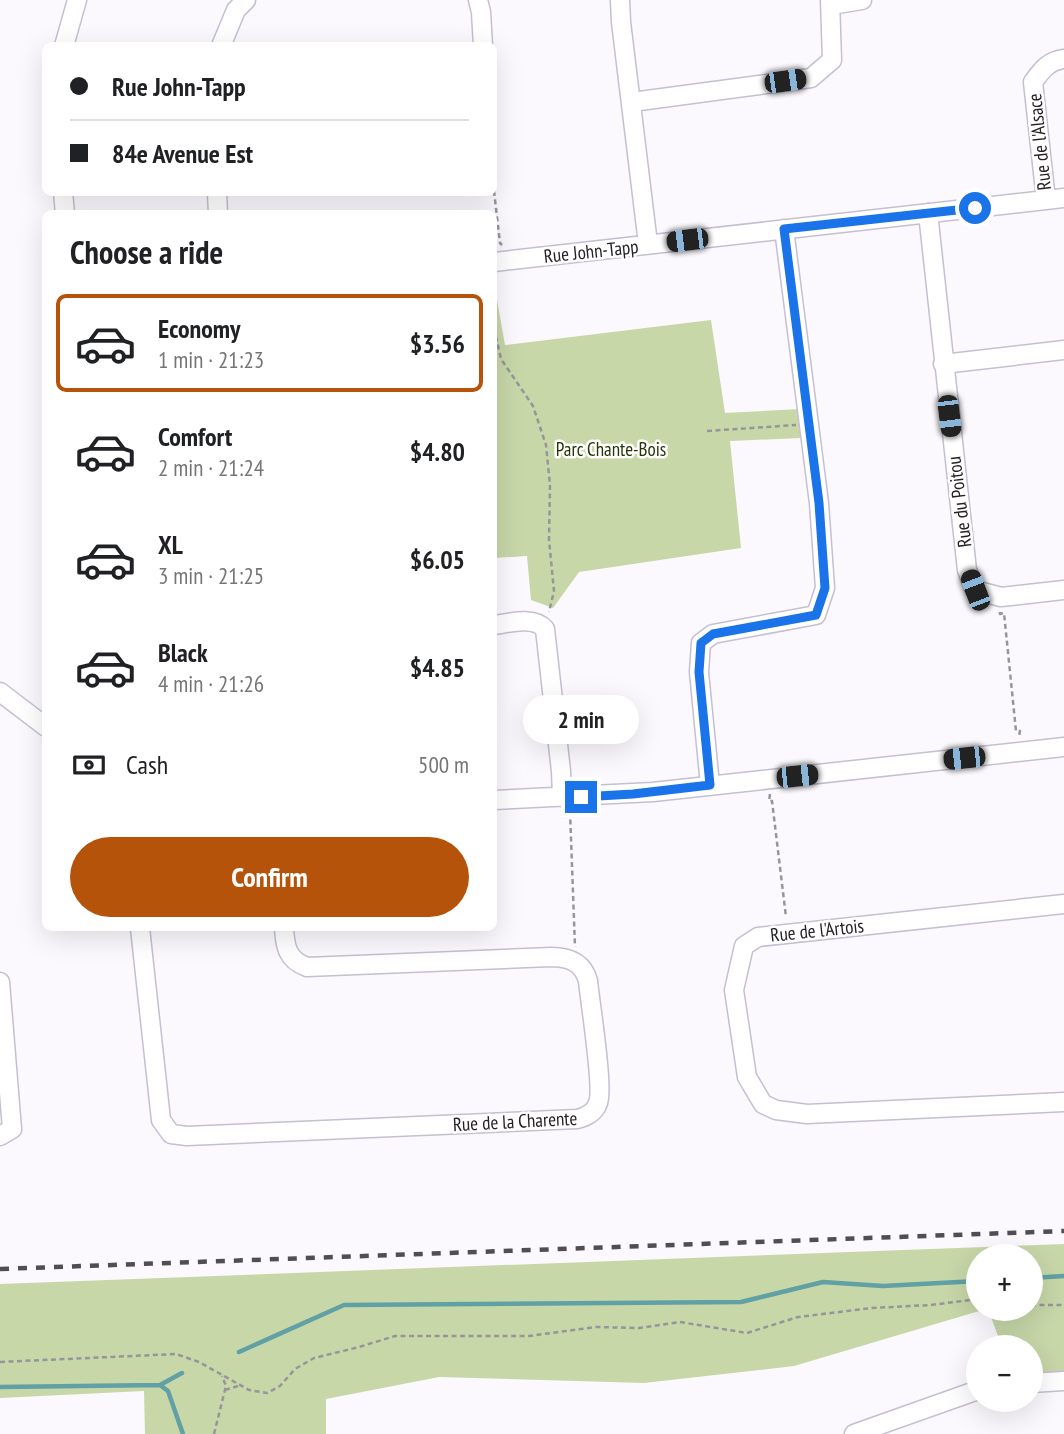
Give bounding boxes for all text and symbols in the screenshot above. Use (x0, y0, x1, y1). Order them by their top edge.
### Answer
car (763, 68, 808, 94)
text: Rue John-Tapp (112, 70, 246, 103)
street label: Rue de l'Alsace (1022, 92, 1056, 192)
text: 84e Avenue Est (112, 137, 253, 170)
route start (959, 192, 991, 224)
car (665, 227, 710, 253)
text: Choose a ride (70, 231, 223, 273)
street label: Rue John-Tapp (543, 234, 639, 268)
icon: car (74, 312, 137, 375)
text: Economy (158, 312, 240, 345)
text: $3.56 (410, 327, 465, 360)
text: 1 min · 21:23 (158, 345, 264, 374)
car (937, 394, 962, 438)
icon: car (74, 420, 137, 483)
text: Comfort (158, 420, 232, 453)
text: $4.80 (410, 435, 465, 468)
park label: Parc Chante-Bois (556, 437, 666, 461)
text: 2 min · 21:24 (158, 453, 264, 482)
street label: Rue du Poitou (942, 455, 976, 549)
icon: car (74, 528, 137, 591)
text: XL (158, 528, 183, 561)
text: $6.05 (410, 543, 465, 576)
text: 3 min · 21:25 (158, 561, 264, 590)
car (958, 567, 993, 613)
icon: car (74, 636, 137, 699)
text: Black (158, 636, 208, 669)
text: $4.85 (410, 651, 465, 684)
text: 4 min · 21:26 (158, 669, 264, 698)
callout: 2 min (523, 696, 639, 744)
text: 2 min (558, 705, 604, 734)
car (943, 745, 986, 771)
icon: cash (70, 746, 108, 784)
text: Cash (126, 748, 168, 781)
text: 500 m (418, 750, 469, 779)
car (776, 763, 819, 789)
route end (565, 781, 597, 813)
button: Confirm (70, 837, 469, 917)
street label: Rue de l'Artois (769, 913, 865, 947)
street label: Rue de la Charente (452, 1106, 578, 1136)
map controls (966, 1244, 1043, 1412)
button: + (966, 1244, 1043, 1321)
button: − (966, 1335, 1043, 1412)

